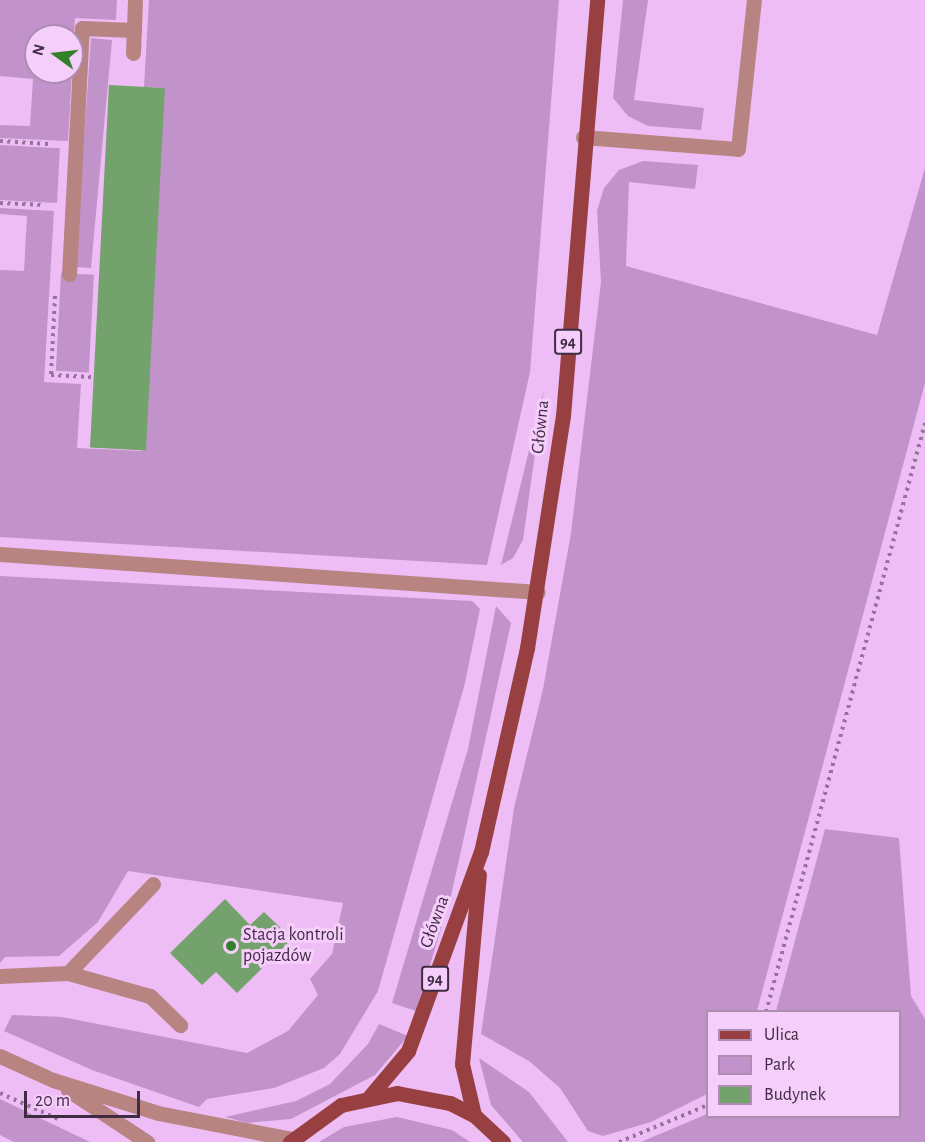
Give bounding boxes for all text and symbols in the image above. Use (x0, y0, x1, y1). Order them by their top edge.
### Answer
north arrow (24, 24, 84, 84)
text: N (29, 42, 48, 57)
road number: 94 (553, 329, 583, 355)
street label: Główna (527, 399, 555, 455)
street label: Główna (416, 893, 454, 951)
place label: Stacja kontroli pojazdów (243, 925, 344, 968)
marker: Stacja kontroli pojazdów (224, 939, 238, 953)
road number: 94 (420, 966, 450, 992)
legend (706, 1010, 901, 1118)
text: Ulica (764, 1026, 799, 1044)
text: Park (764, 1056, 795, 1074)
scale bar (27, 1079, 142, 1117)
text: Budynek (764, 1086, 826, 1104)
text: 20 m (35, 1092, 70, 1110)

